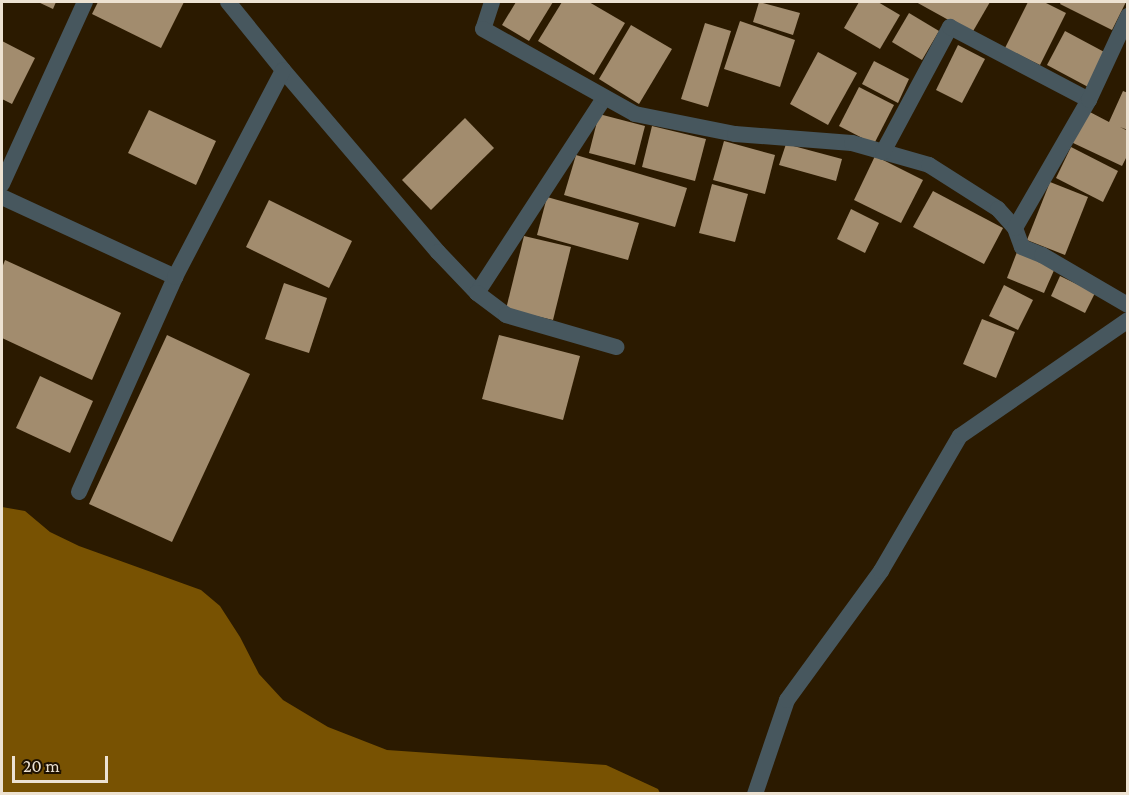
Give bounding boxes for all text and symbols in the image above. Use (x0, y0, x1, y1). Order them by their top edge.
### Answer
scale bar (15, 744, 111, 782)
text: 20 m (23, 756, 60, 776)

